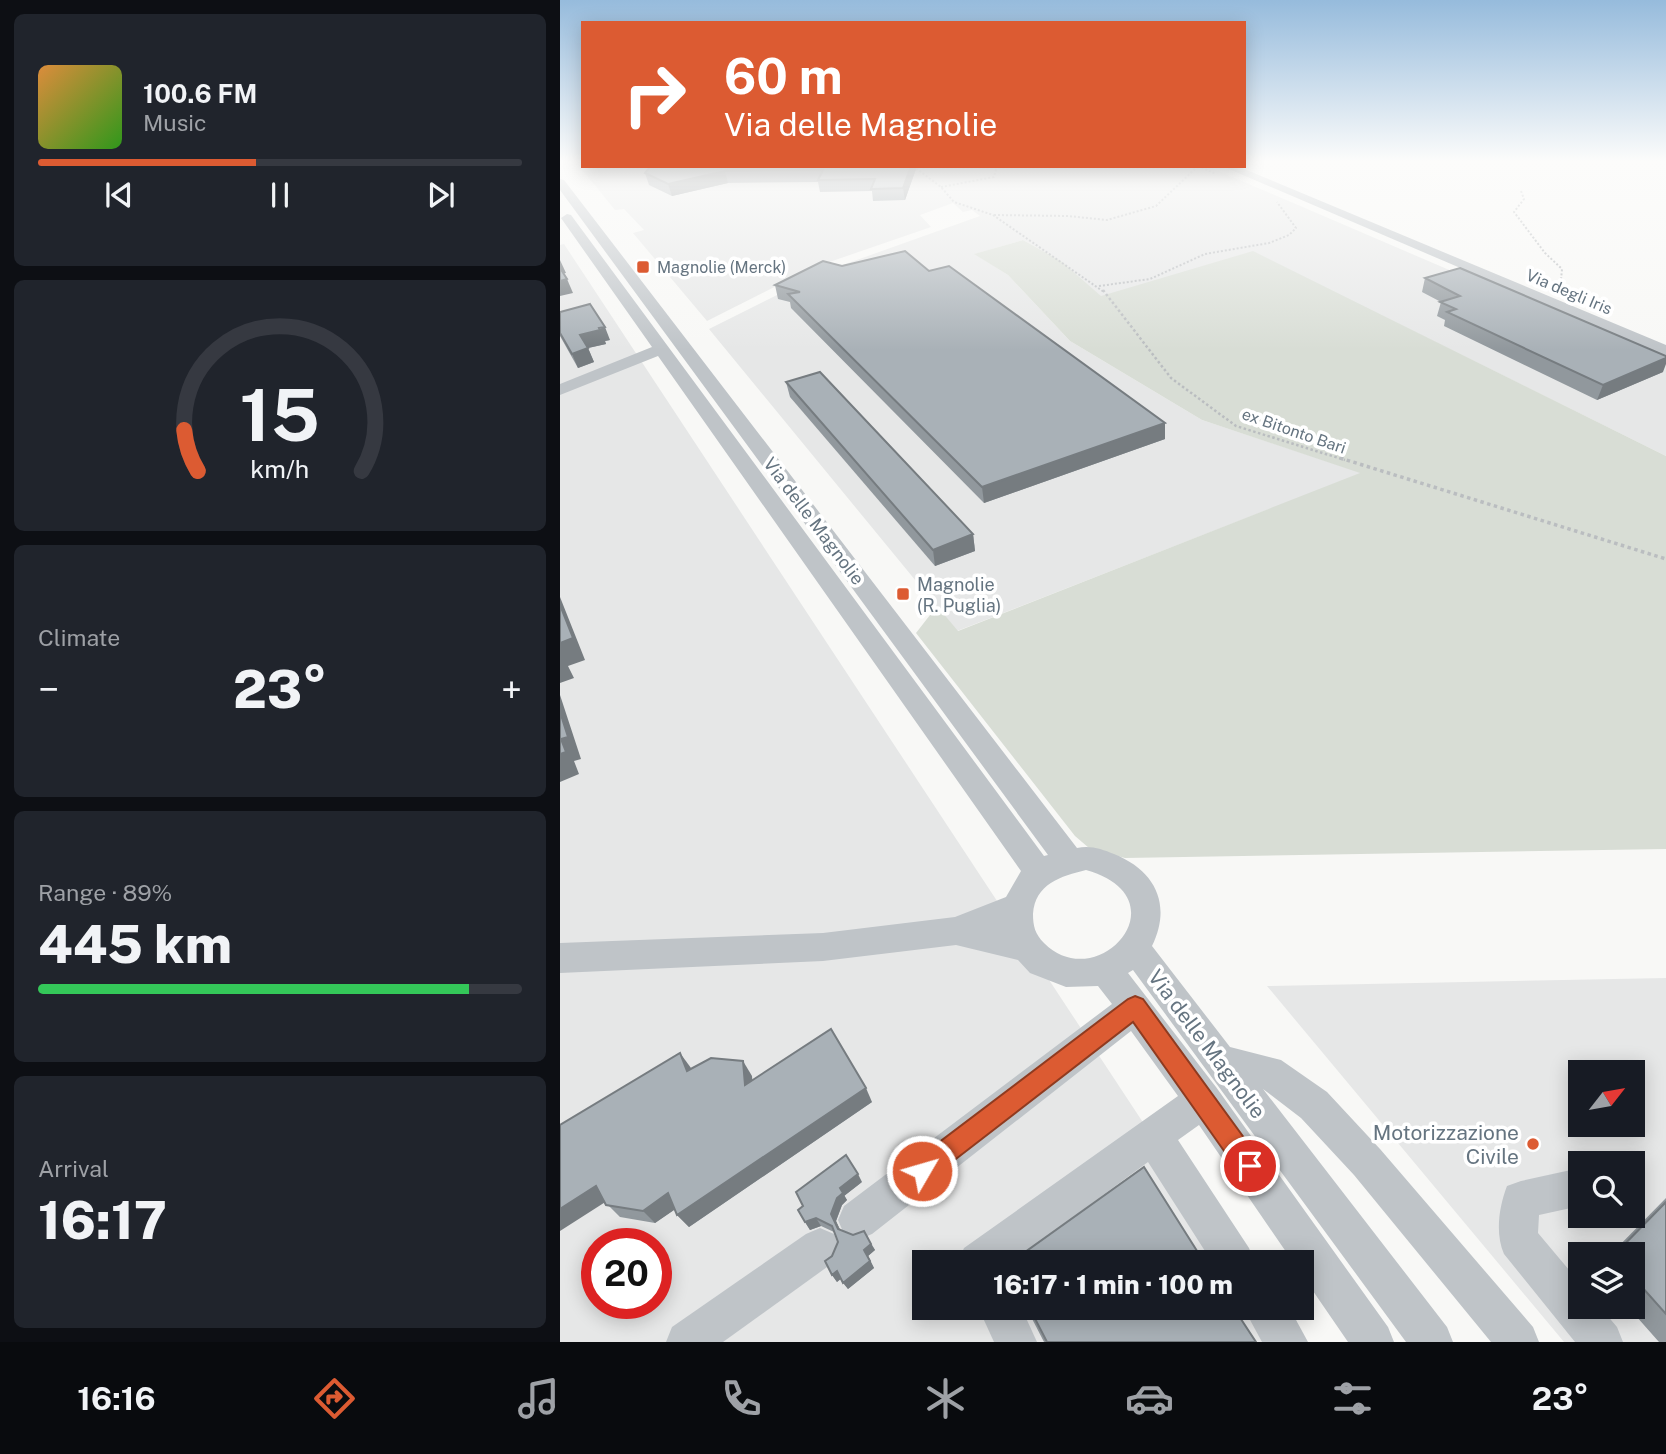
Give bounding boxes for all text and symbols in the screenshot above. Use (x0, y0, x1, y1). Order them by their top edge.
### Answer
text: 60 m (724, 47, 843, 105)
icon: right (609, 49, 700, 140)
text: 100.6 FM (143, 78, 257, 109)
text: Via delle Magnolie (724, 106, 998, 143)
text: Music (143, 109, 207, 136)
icon: previous (100, 176, 138, 214)
icon: pause (261, 176, 299, 214)
icon: next (422, 176, 460, 214)
place label: Magnolie (Merck) (657, 258, 786, 277)
marker: Magnolie (Merck) (635, 259, 651, 275)
street label: Via degli Iris (1523, 265, 1615, 319)
text: 15 (240, 373, 320, 458)
street label: ex Bitonto Bari (1240, 404, 1348, 458)
street label: Via delle Magnolie (759, 453, 869, 589)
text: km/h (251, 454, 309, 484)
place label: Magnolie (R. Puglia) (917, 574, 1001, 616)
marker: Magnolie (R. Puglia) (895, 586, 911, 602)
text: Climate (38, 624, 120, 651)
text: 23° (233, 659, 327, 720)
text: − (38, 667, 59, 712)
text: + (501, 667, 522, 712)
text: Range · 89% (38, 879, 172, 906)
text: 445 km (38, 914, 232, 975)
street label: Via delle Magnolie (1143, 965, 1271, 1123)
north arrow (1568, 1060, 1645, 1138)
map controls (1568, 1060, 1645, 1319)
place label: Motorizzazione Civile (1373, 1120, 1519, 1169)
position arrow (885, 1134, 959, 1208)
pin (1220, 1136, 1280, 1196)
marker: Motorizzazione Civile (1525, 1136, 1541, 1152)
icon: arrive (1231, 1147, 1269, 1185)
button: search (1568, 1151, 1645, 1228)
text: Arrival (38, 1155, 109, 1182)
text: 16:17 (38, 1190, 167, 1251)
speed limit sign: 20 (581, 1228, 672, 1319)
button: layers (1568, 1242, 1645, 1319)
text: 16:17 · 1 min · 100 m (993, 1269, 1233, 1300)
icon: directions (310, 1374, 359, 1423)
icon: music (514, 1374, 563, 1423)
icon: phone (717, 1374, 766, 1423)
icon: climate (921, 1374, 970, 1423)
icon: car (1125, 1374, 1174, 1423)
icon: filters (1328, 1374, 1377, 1423)
text: 16:16 (77, 1380, 156, 1417)
text: 23° (1532, 1380, 1589, 1417)

